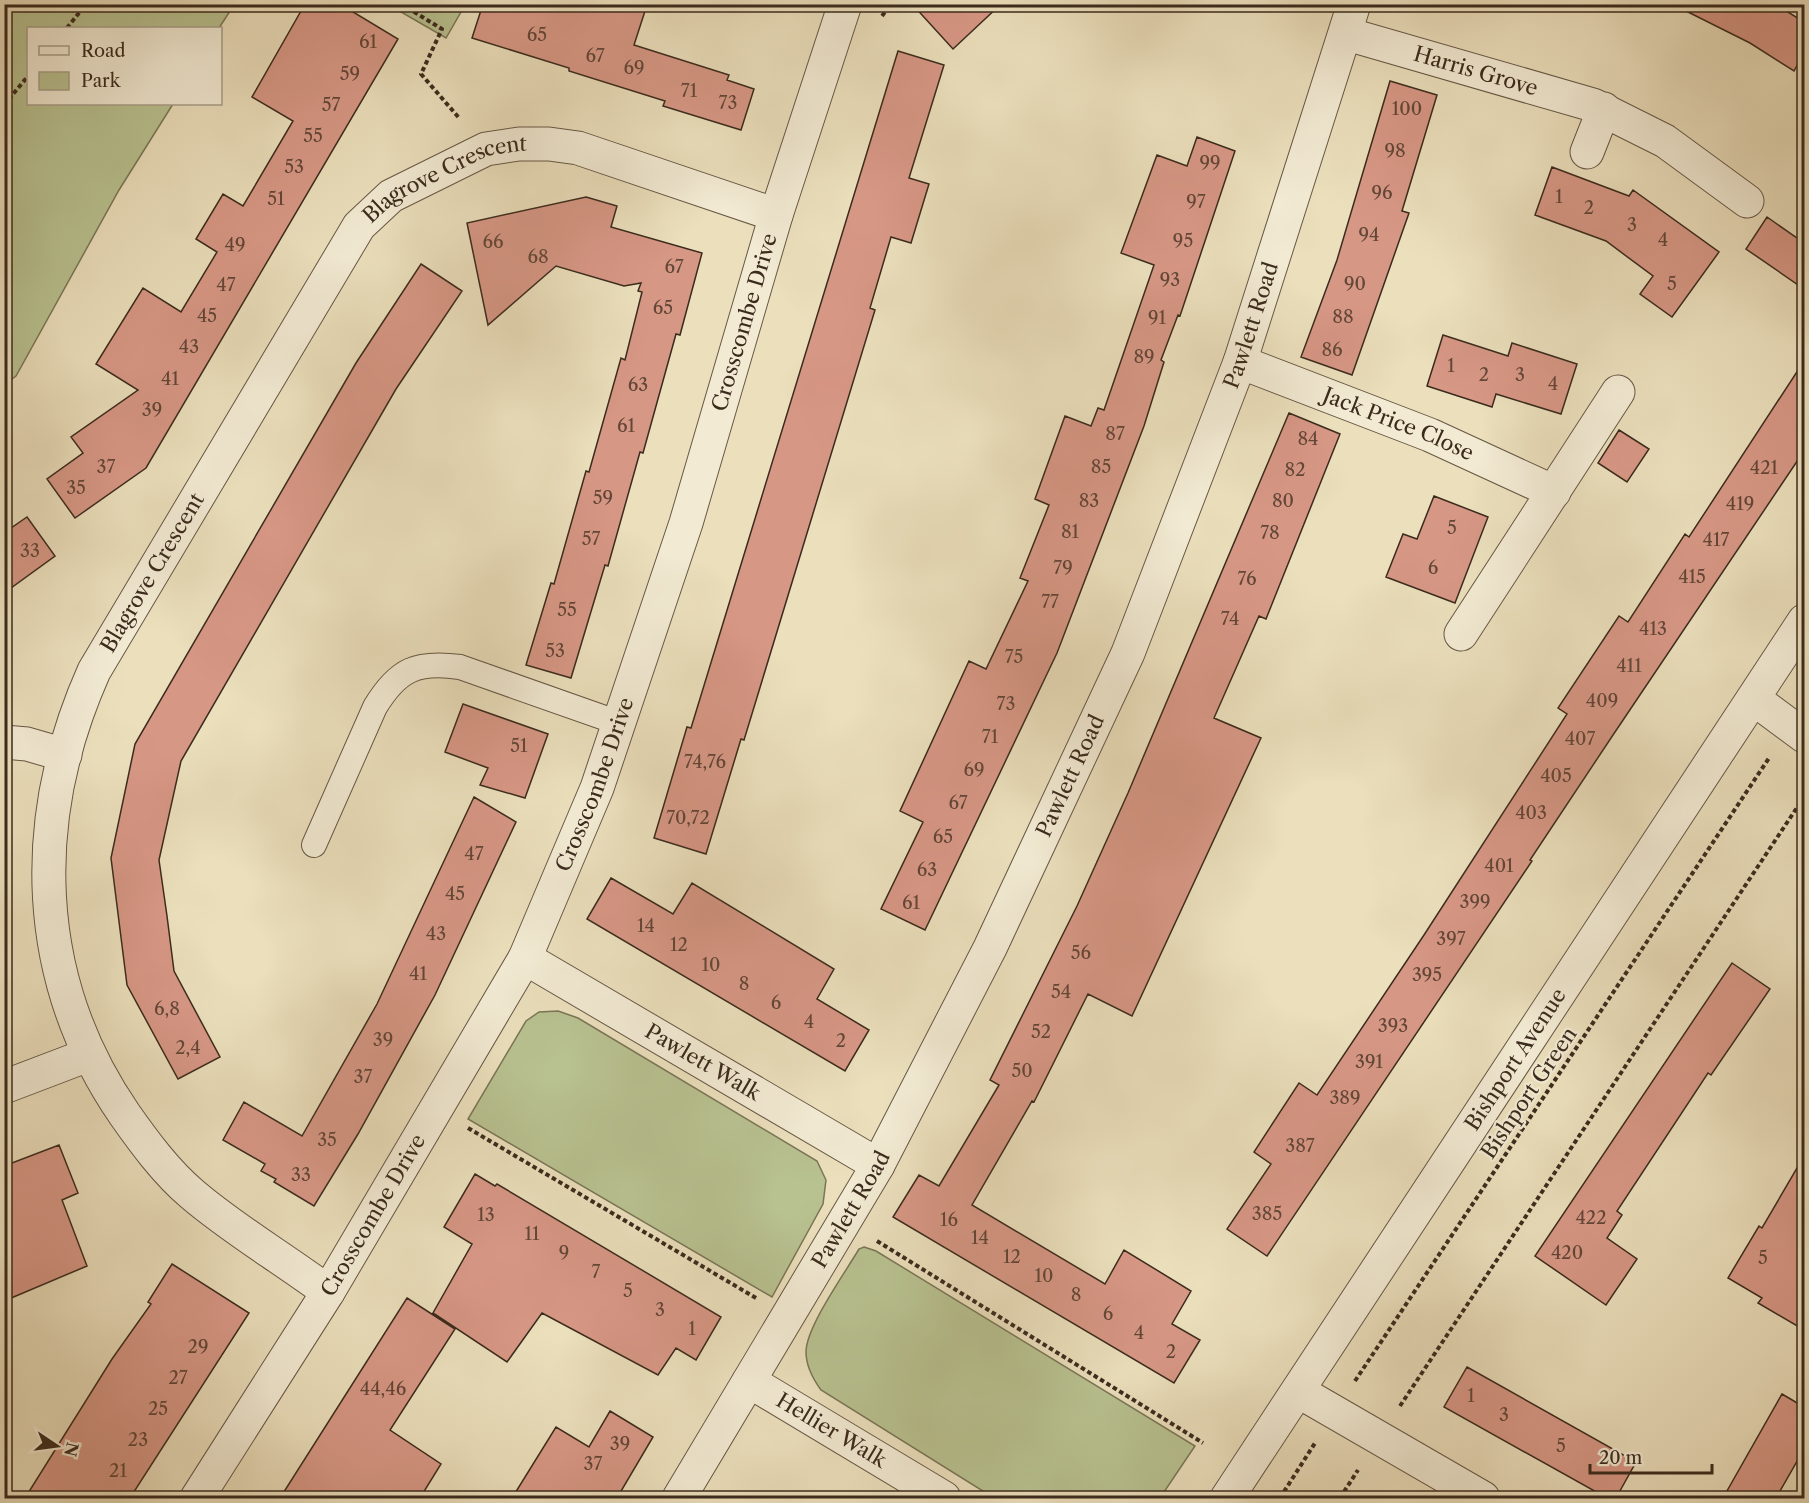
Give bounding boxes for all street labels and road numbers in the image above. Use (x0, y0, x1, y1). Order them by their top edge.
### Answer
street label: Harris Grove (1411, 41, 1541, 100)
street label: Blagrove Crescent (357, 131, 527, 228)
street label: Crosscombe Drive (706, 230, 782, 414)
street label: Pawlett Road (1218, 258, 1283, 392)
street label: Jack Price Close (1317, 381, 1478, 465)
street label: Blagrove Crescent (95, 488, 209, 657)
street label: Crosscombe Drive (550, 694, 638, 875)
street label: Pawlett Road (1031, 711, 1109, 841)
street label: Bishport Avenue (1459, 983, 1571, 1135)
street label: Pawlett Walk (641, 1018, 766, 1106)
street label: Bishport Green (1475, 1022, 1582, 1163)
street label: Crosscombe Drive (315, 1130, 430, 1301)
street label: Pawlett Road (806, 1146, 895, 1272)
street label: Hellier Walk (772, 1387, 892, 1473)

